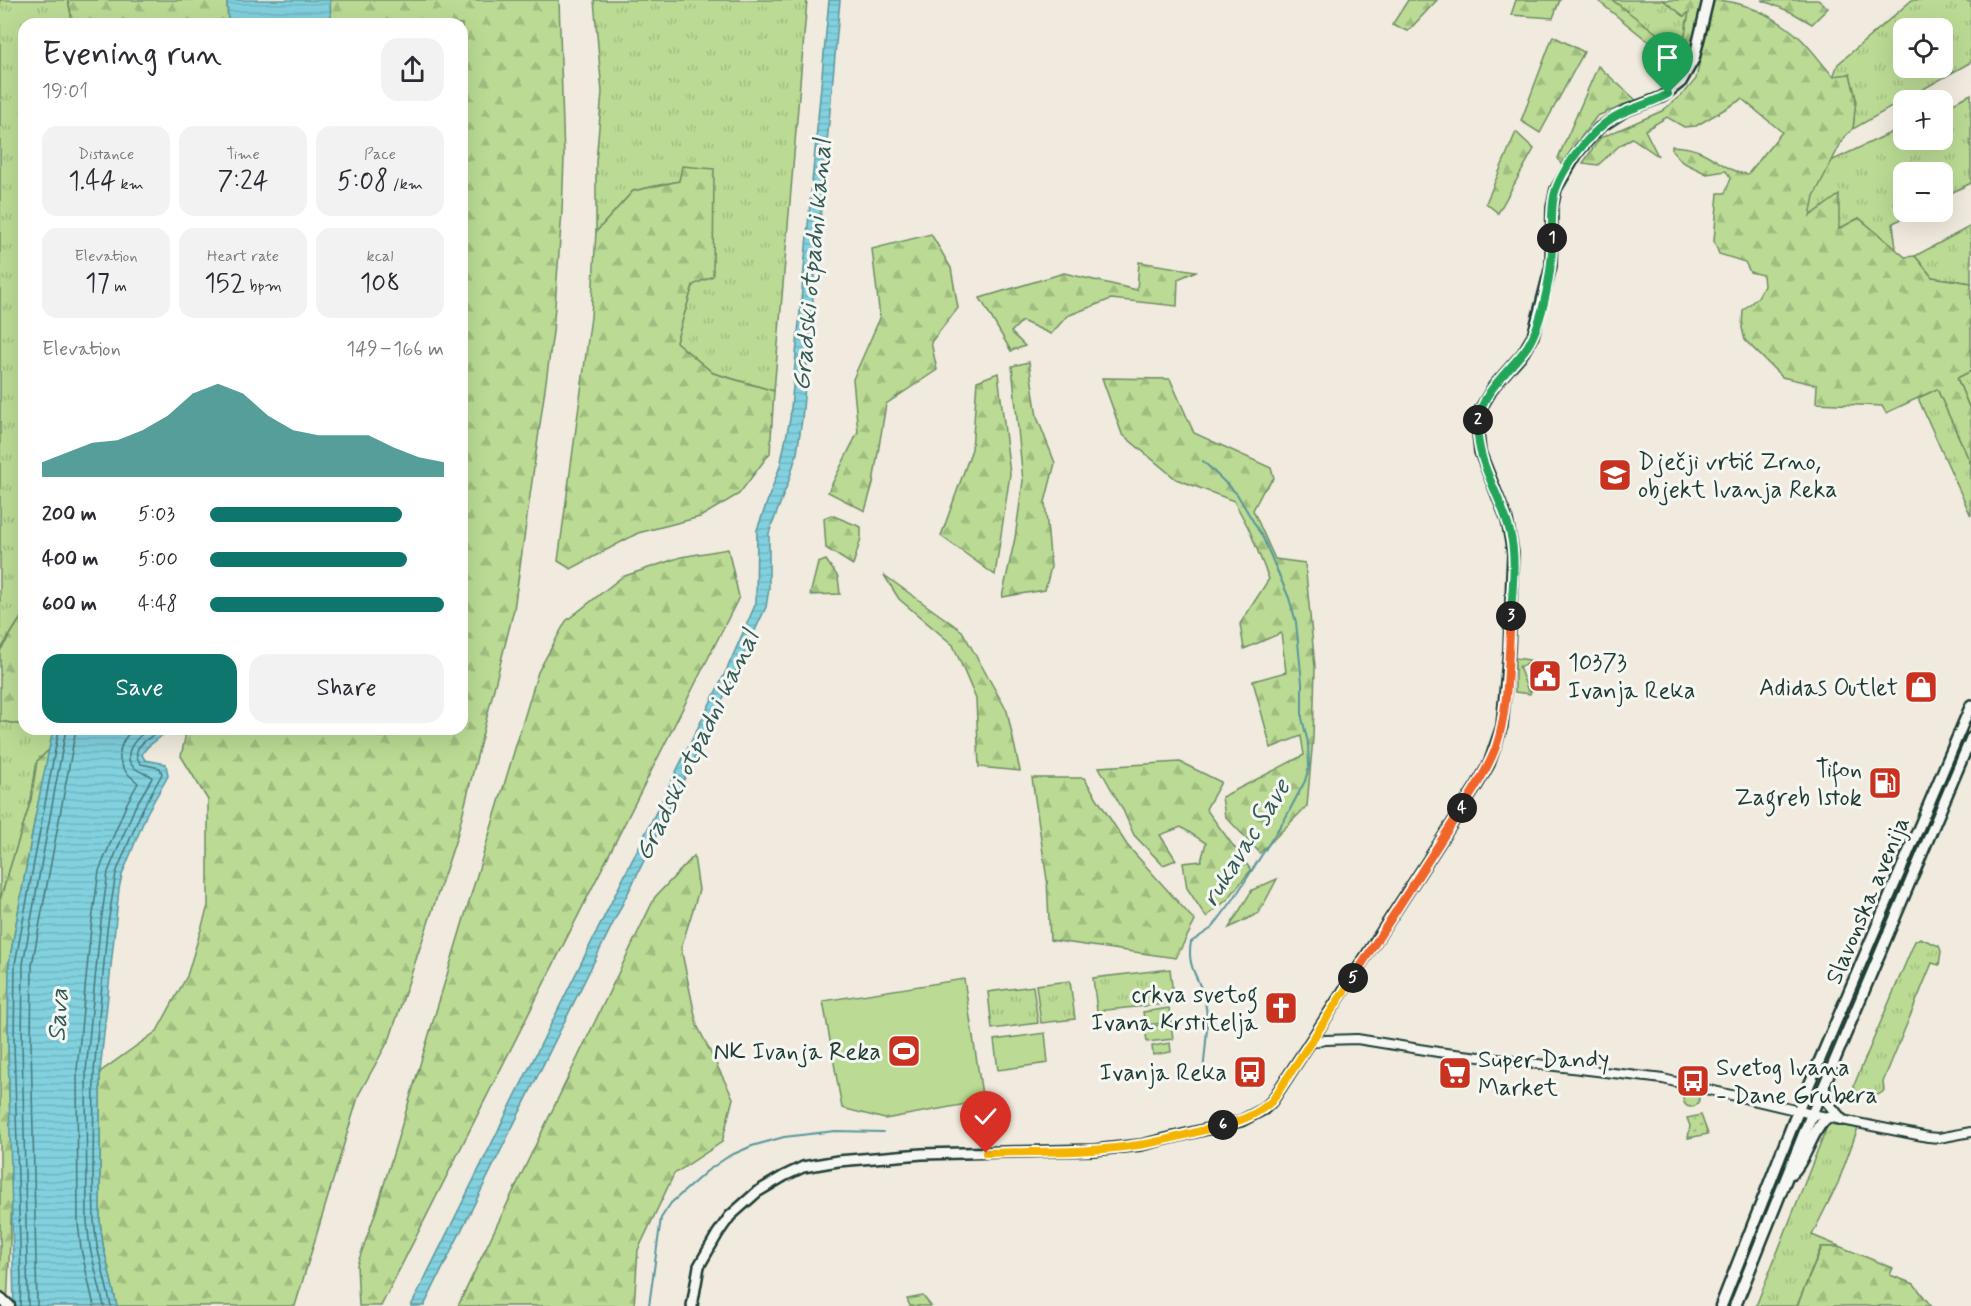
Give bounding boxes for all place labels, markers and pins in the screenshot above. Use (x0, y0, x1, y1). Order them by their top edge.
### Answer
pin (1642, 32, 1693, 94)
pin: 1 (1537, 223, 1567, 253)
pin: 2 (1463, 405, 1493, 435)
place label: Dječji vrtić Zrno, objekt Ivanja Reka (1638, 447, 1838, 506)
school or university icon: Dječji vrtić Zrno, objekt Ivanja Reka (1597, 457, 1633, 493)
pin: 3 (1496, 601, 1526, 631)
place label: 10373 Ivanja Reka (1568, 648, 1696, 707)
public building icon: 10373 Ivanja Reka (1527, 658, 1563, 694)
shop icon: Adidas Outlet (1903, 669, 1939, 705)
place label: Adidas Outlet (1759, 673, 1898, 704)
place label: Tifon Zagreb Istok (1735, 755, 1862, 817)
fuel station icon: Tifon Zagreb Istok (1867, 765, 1903, 801)
pin: 4 (1447, 793, 1477, 823)
pin: 5 (1338, 963, 1368, 993)
place label: crkva svetog Ivana Krstitelja (1091, 980, 1259, 1039)
church icon: crkva svetog Ivana Krstitelja (1263, 990, 1299, 1026)
sports icon: NK Ivanja Reka (886, 1033, 922, 1069)
place label: NK Ivanja Reka (714, 1037, 881, 1068)
place label: Super Dandy Market (1478, 1045, 1609, 1104)
place label: Svetog Ivana - Dane Grubera (1716, 1053, 1878, 1112)
bus stop icon: Ivanja Reka (1232, 1054, 1268, 1090)
supermarket icon: Super Dandy Market (1437, 1055, 1473, 1091)
place label: Ivanja Reka (1099, 1058, 1227, 1089)
bus stop icon: Svetog Ivana - Dane Grubera (1675, 1063, 1711, 1099)
pin (960, 1091, 1011, 1153)
pin: 6 (1208, 1110, 1238, 1140)

